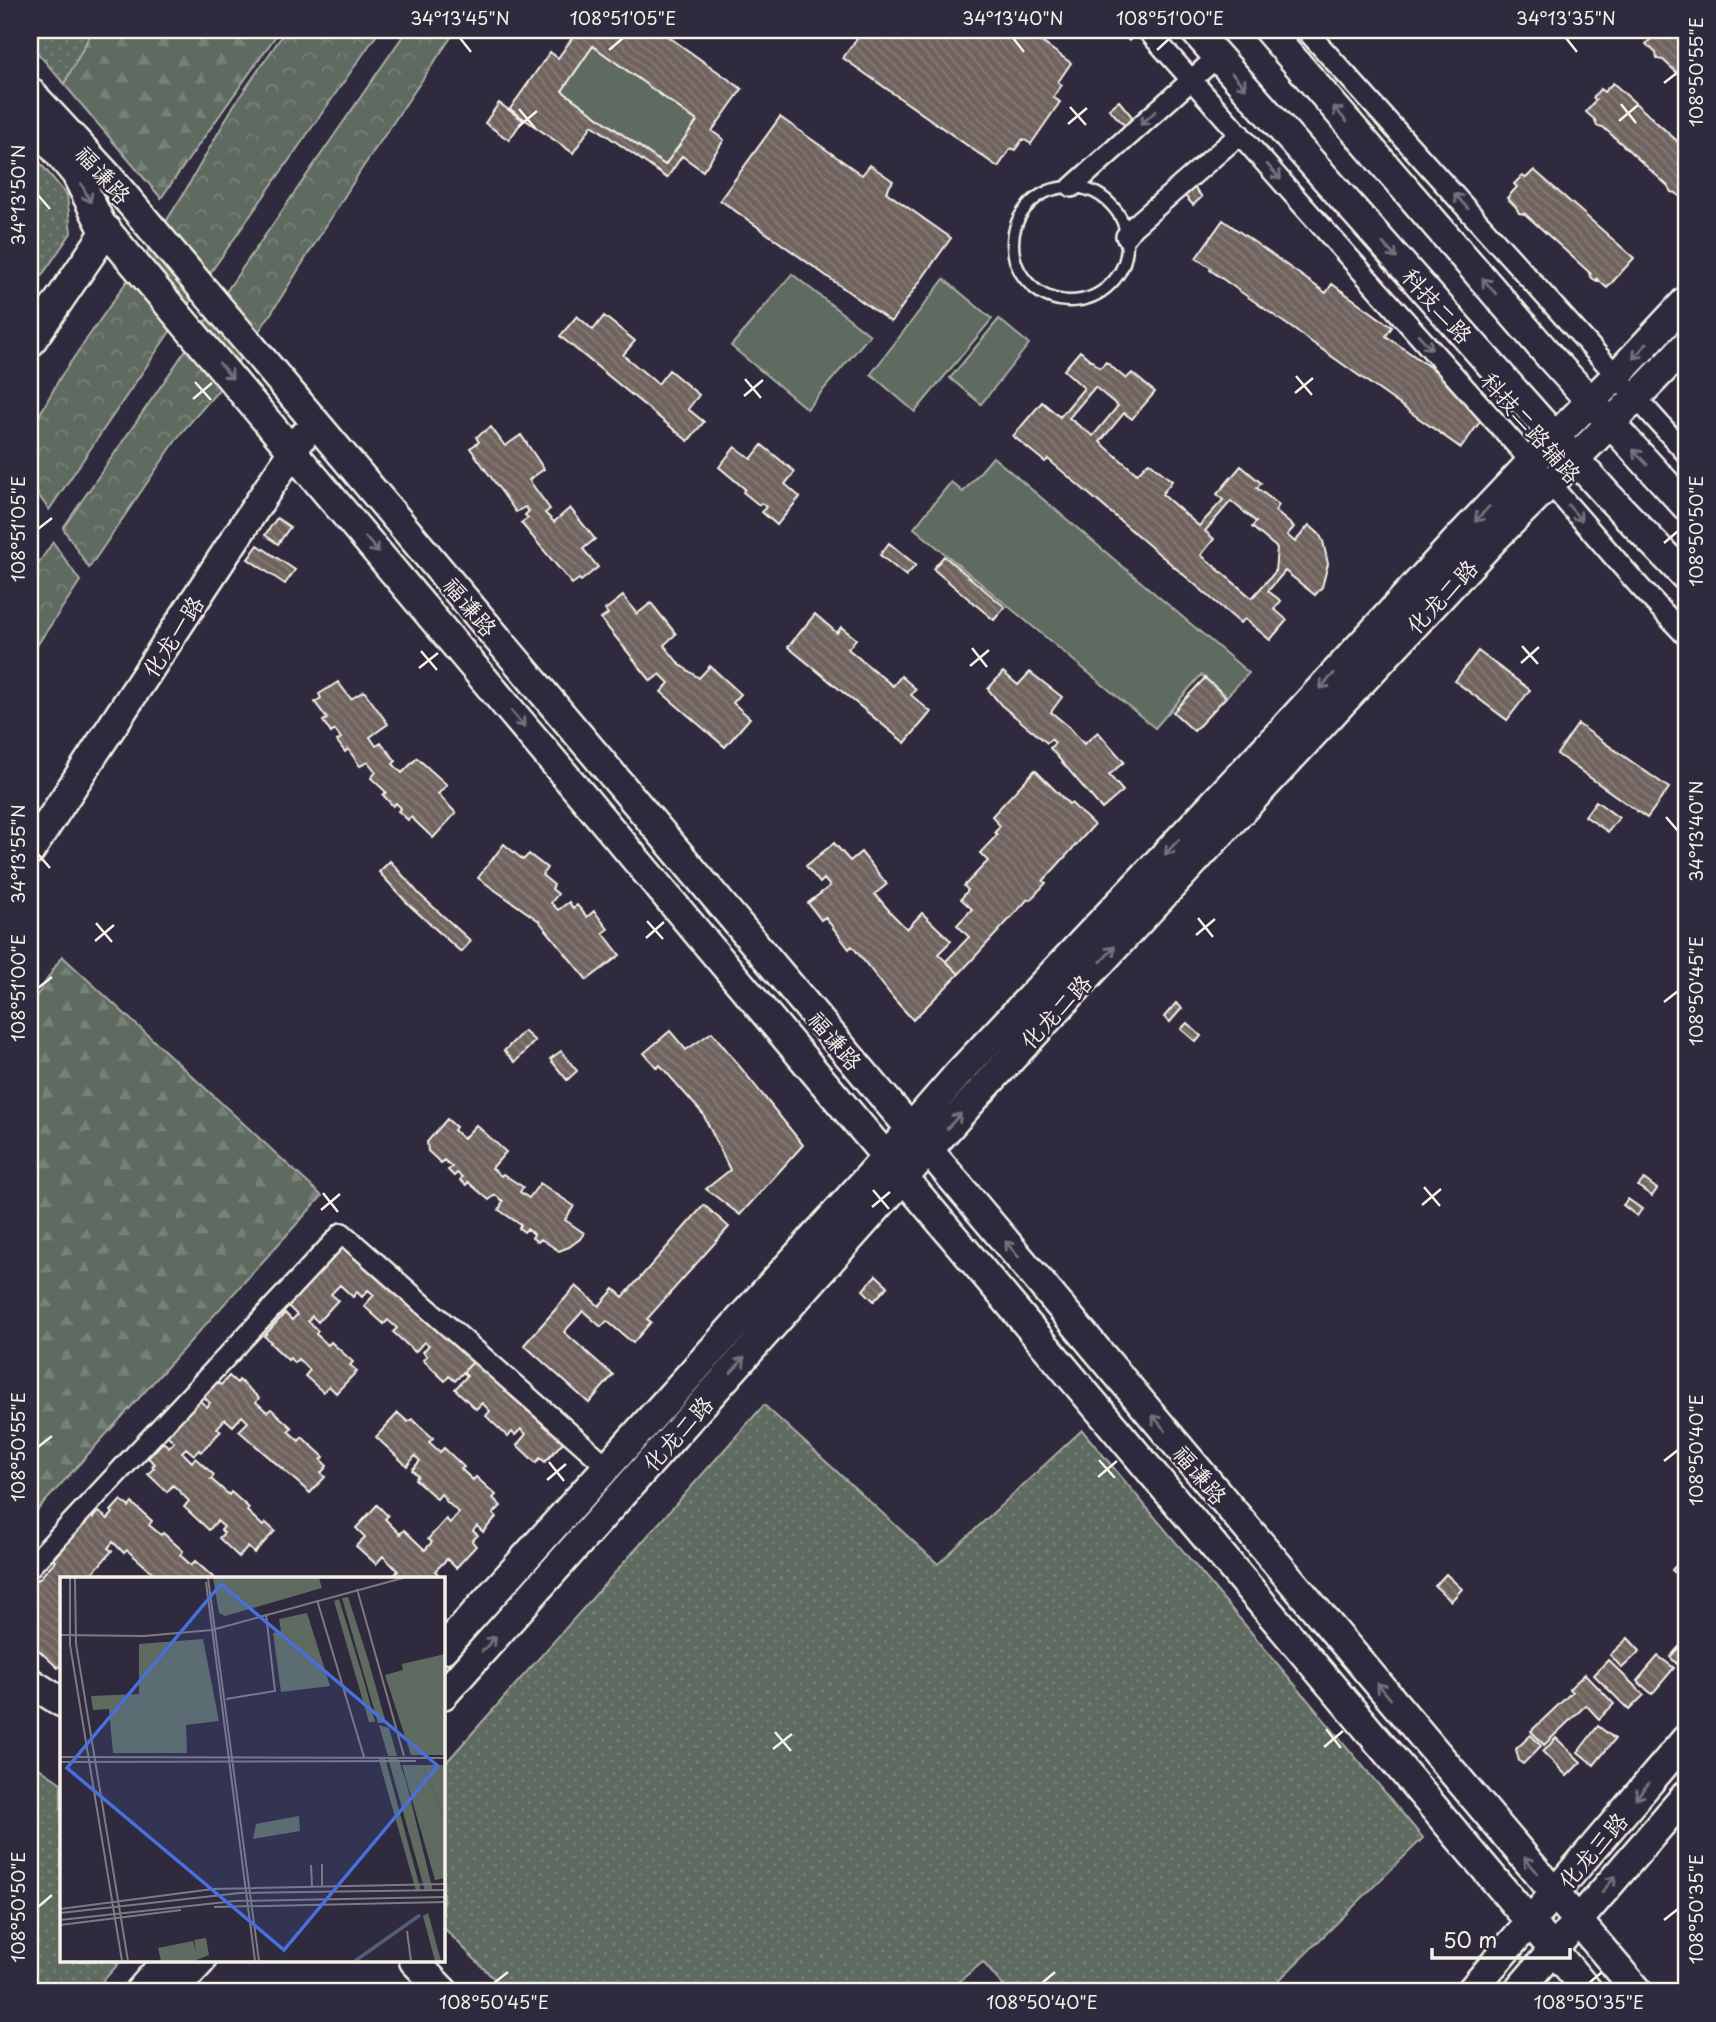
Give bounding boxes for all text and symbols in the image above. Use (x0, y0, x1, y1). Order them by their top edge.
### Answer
text: 34°13'45"N (410, 4, 510, 31)
text: 108°51'05"E (570, 4, 676, 31)
text: 34°13'40"N (962, 4, 1064, 31)
text: 108°51'00"E (1116, 4, 1224, 31)
text: 34°13'35"N (1516, 4, 1616, 31)
text: 108°50'55"E (1682, 17, 1709, 127)
one-way arrow (1231, 72, 1247, 90)
one-way arrow (1332, 105, 1348, 123)
one-way arrow (1139, 109, 1157, 125)
street label: 福谦路 (68, 137, 140, 211)
text: 34°13'50"N (4, 145, 31, 246)
one-way arrow (1266, 163, 1282, 181)
one-way arrow (79, 182, 93, 203)
one-way arrow (1453, 193, 1469, 211)
one-way arrow (1382, 242, 1398, 260)
street label: 科技二路 (1394, 259, 1482, 351)
one-way arrow (1481, 278, 1497, 296)
one-way arrow (1417, 333, 1433, 351)
one-way arrow (1631, 342, 1648, 359)
one-way arrow (218, 362, 233, 380)
street label: 科技二路辅路 (1474, 363, 1590, 491)
one-way arrow (1631, 449, 1648, 466)
text: 108°50'50"E (1682, 475, 1709, 587)
text: 108°51'05"E (4, 476, 31, 582)
one-way arrow (1567, 504, 1583, 522)
one-way arrow (1473, 505, 1490, 522)
one-way arrow (364, 536, 380, 554)
street label: 化龙二路 (1397, 550, 1485, 642)
street label: 福谦路 (435, 568, 507, 644)
street label: 化龙一路 (132, 588, 212, 684)
one-way arrow (1319, 672, 1336, 689)
one-way arrow (511, 710, 526, 728)
text: 34°13'40"N (1682, 780, 1709, 882)
text: 34°13'55"N (4, 804, 31, 904)
one-way arrow (1163, 838, 1180, 855)
text: 108°51'00"E (4, 934, 31, 1042)
text: 108°50'45"E (1682, 936, 1709, 1046)
one-way arrow (1100, 945, 1116, 963)
street label: 化龙二路 (1011, 965, 1099, 1057)
street label: 福谦路 (800, 1002, 872, 1078)
one-way arrow (946, 1113, 962, 1131)
one-way arrow (1004, 1241, 1020, 1259)
one-way arrow (729, 1357, 746, 1374)
street label: 化龙二路 (633, 1387, 721, 1479)
text: 108°50'55"E (4, 1392, 31, 1502)
text: 108°50'40"E (1682, 1394, 1709, 1506)
one-way arrow (1151, 1415, 1167, 1433)
street label: 福谦路 (1165, 1436, 1237, 1512)
inset map (60, 1577, 444, 1962)
one-way arrow (480, 1636, 496, 1654)
one-way arrow (1376, 1682, 1392, 1700)
one-way arrow (1634, 1782, 1650, 1800)
street label: 化龙三路 (1549, 1804, 1635, 1896)
text: 108°50'50"E (4, 1851, 31, 1963)
text: 108°50'35"E (1682, 1854, 1709, 1964)
one-way arrow (1523, 1856, 1539, 1874)
one-way arrow (1601, 1876, 1617, 1894)
scale bar (1432, 1917, 1571, 1961)
text: 50 m (1443, 1923, 1497, 1955)
text: 108°50'45"E (439, 1988, 549, 2015)
text: 108°50'40"E (986, 1988, 1098, 2015)
text: 108°50'35"E (1534, 1988, 1644, 2015)

